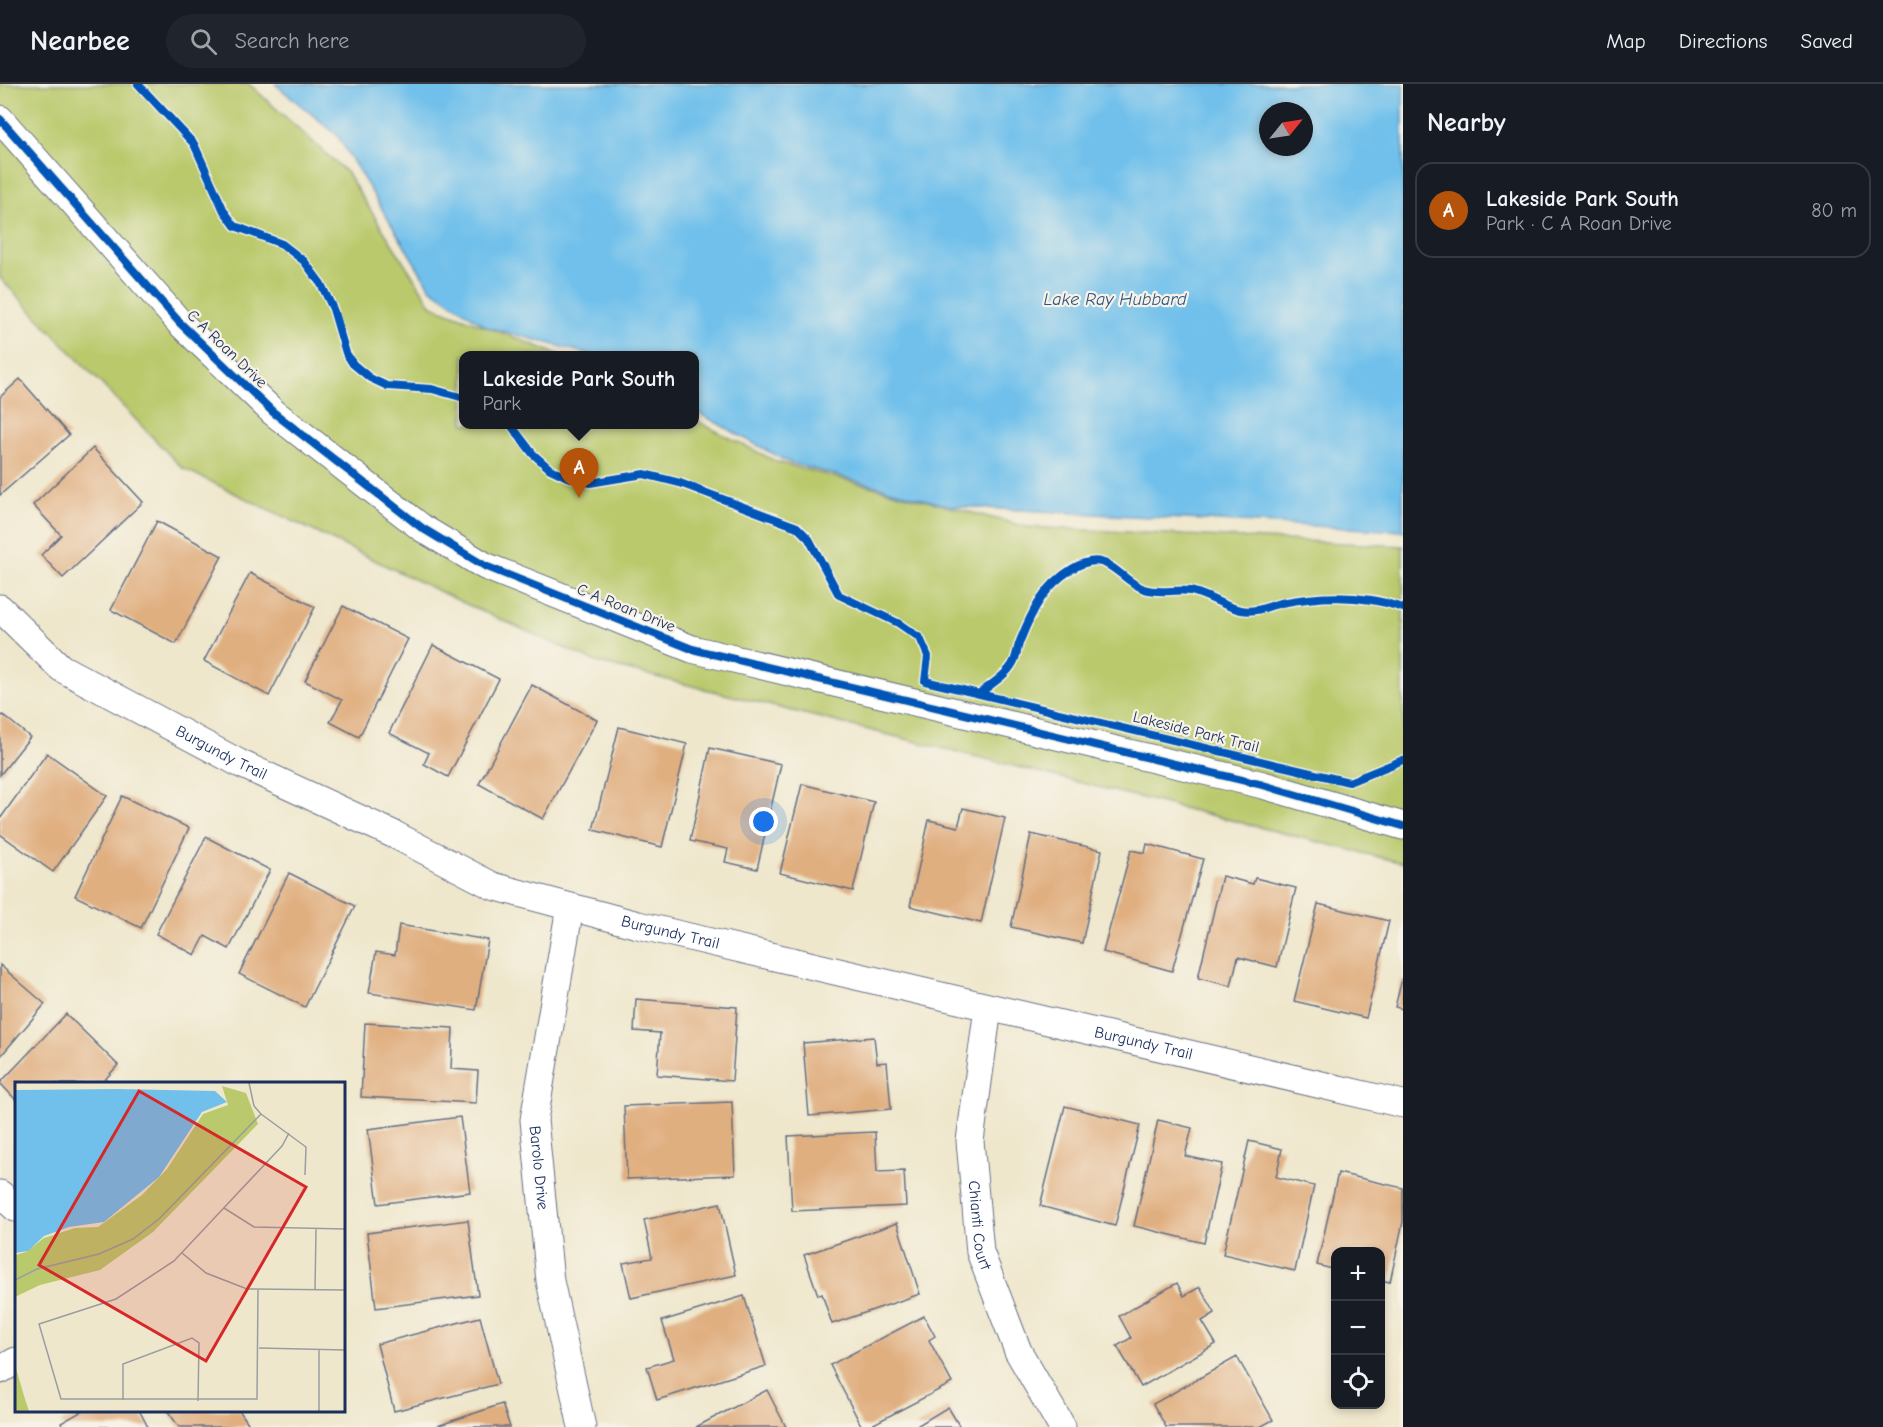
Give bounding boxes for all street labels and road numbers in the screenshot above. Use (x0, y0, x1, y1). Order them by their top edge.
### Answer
street label: C A Roan Drive (183, 306, 271, 392)
street label: C A Roan Drive (574, 580, 678, 636)
street label: Lakeside Park Trail (1131, 708, 1261, 756)
street label: Burgundy Trail (173, 722, 270, 784)
street label: Burgundy Trail (619, 912, 721, 953)
street label: Burgundy Trail (1093, 1023, 1194, 1063)
street label: Barolo Drive (526, 1125, 552, 1211)
street label: Chianti Court (965, 1180, 995, 1273)

